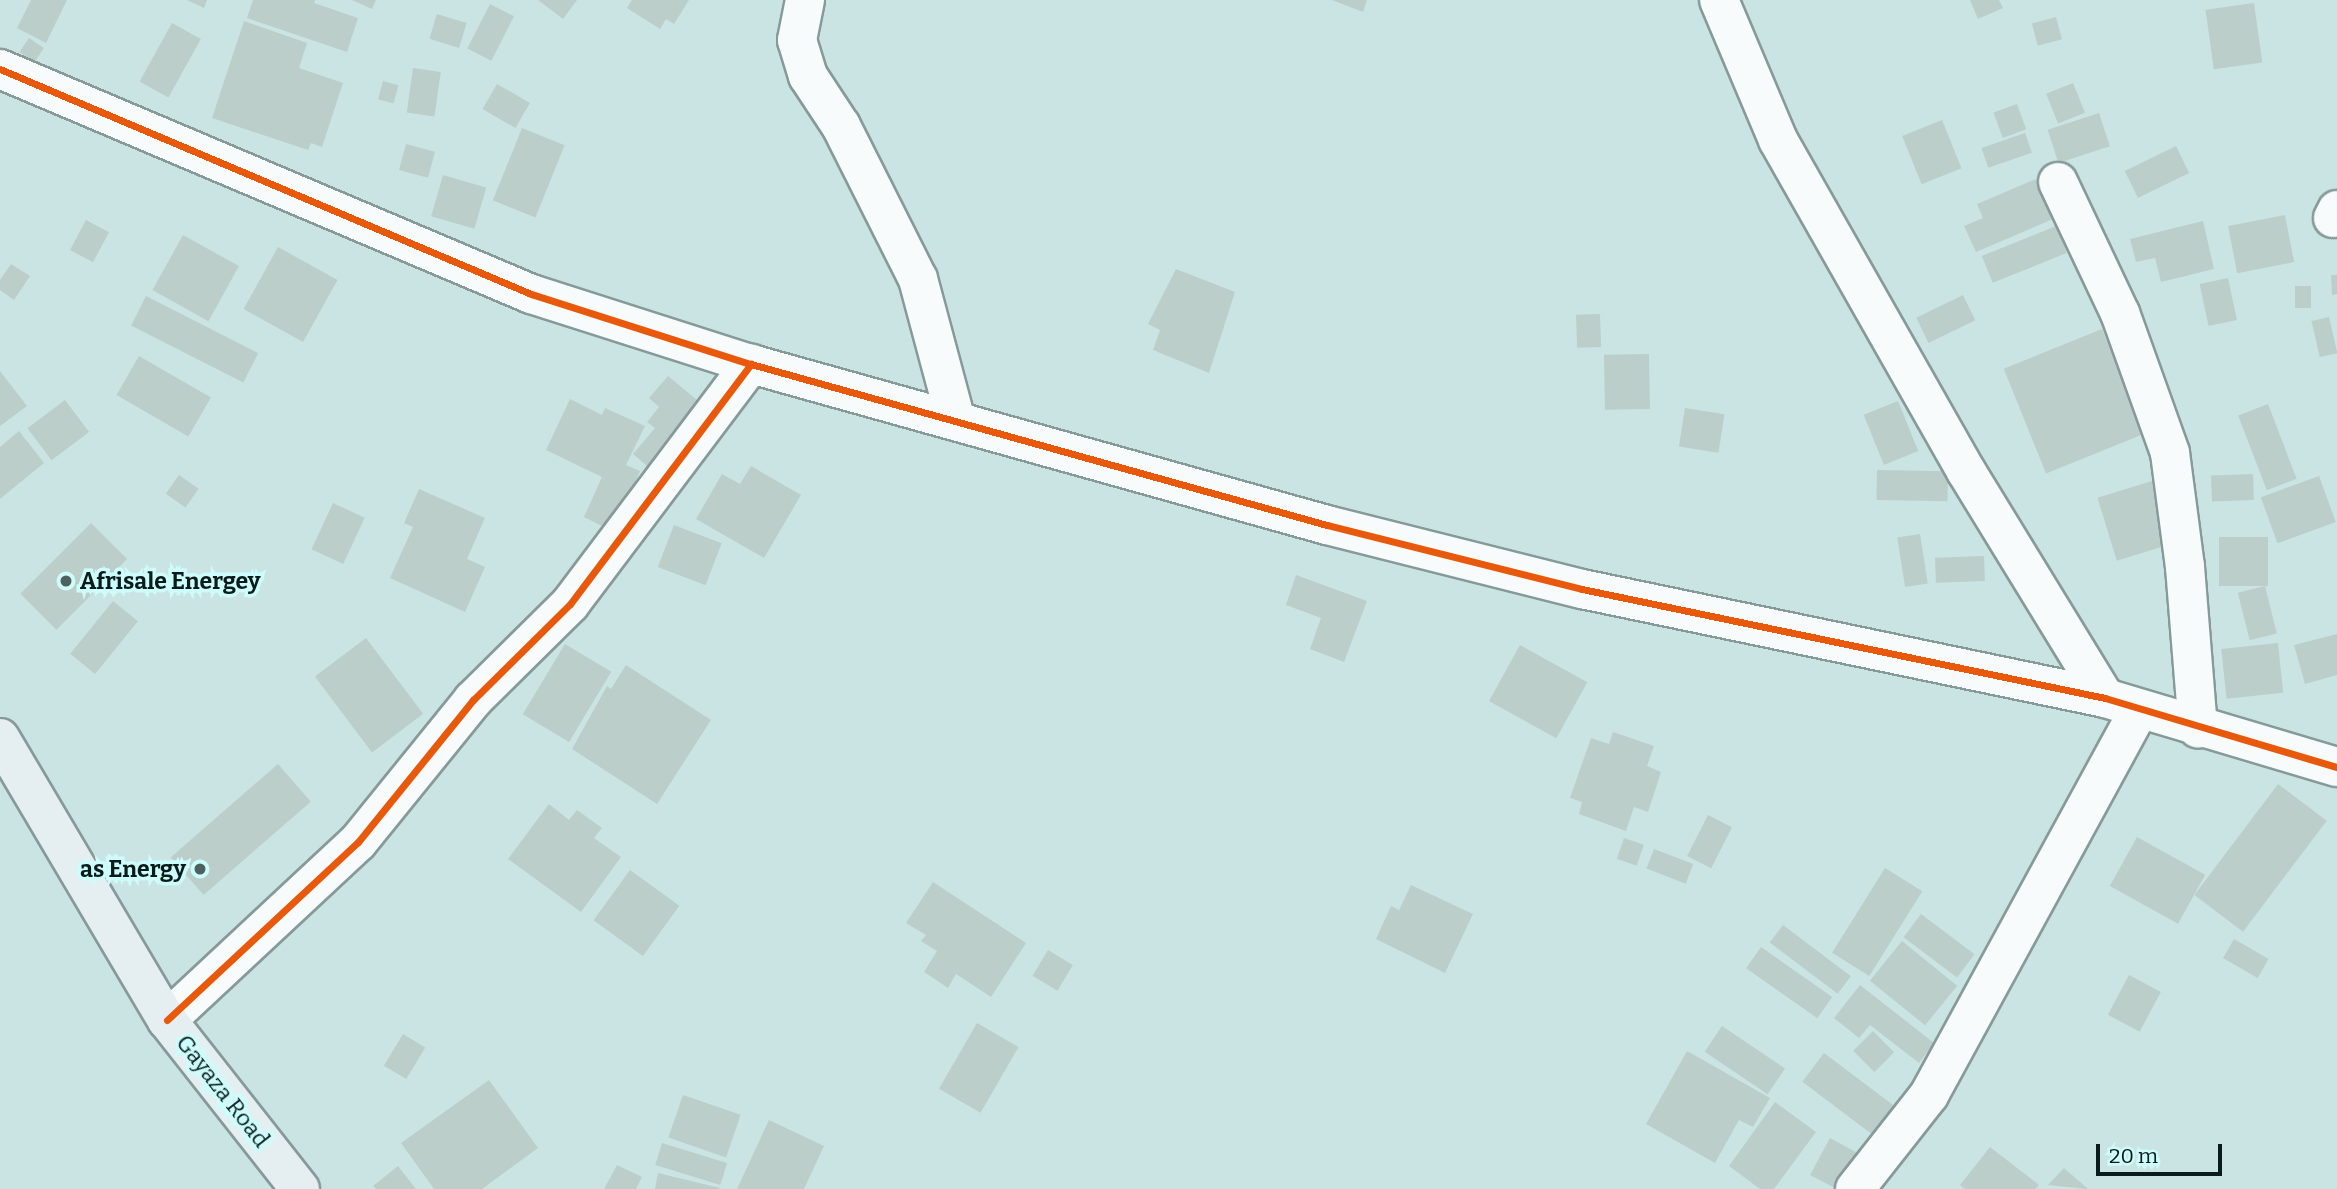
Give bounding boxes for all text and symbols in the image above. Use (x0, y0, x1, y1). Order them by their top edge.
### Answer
place label: Afrisale Energey (80, 567, 261, 595)
marker: Afrisale Energey (58, 573, 74, 589)
place label: as Energy (80, 855, 186, 883)
marker: as Energy (192, 861, 208, 877)
street label: Gayaza Road (171, 1029, 275, 1153)
scale bar (2099, 1130, 2225, 1174)
text: 20 m (2109, 1143, 2158, 1169)

